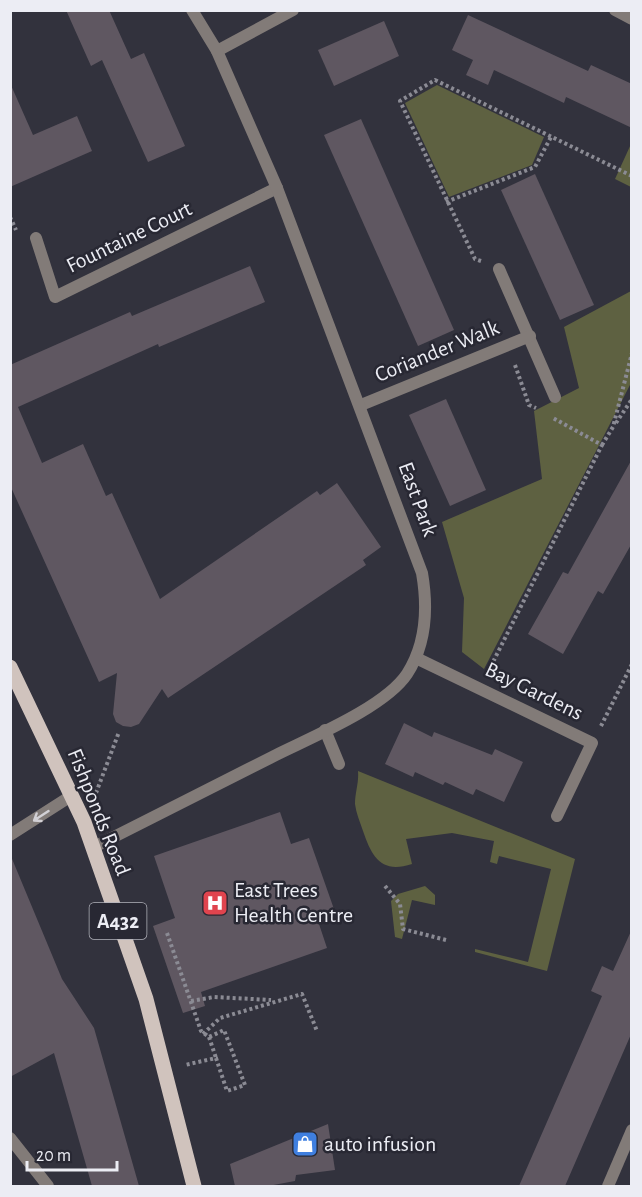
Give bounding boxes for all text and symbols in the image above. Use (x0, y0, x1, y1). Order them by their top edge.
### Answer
street label: Fountaine Court (63, 197, 195, 277)
street label: Coriander Walk (372, 316, 502, 386)
street label: East Park (394, 459, 442, 539)
street label: Bay Gardens (482, 658, 586, 724)
street label: Fishponds Road (64, 746, 134, 878)
one-way arrow (33, 810, 50, 822)
place label: East Trees Health Centre (234, 879, 353, 926)
hospital icon: East Trees Health Centre (200, 888, 230, 918)
road number: A432 (90, 903, 146, 939)
shop icon: auto infusion (290, 1129, 320, 1159)
place label: auto infusion (324, 1133, 436, 1155)
scale bar (27, 1134, 117, 1172)
text: 20 m (36, 1147, 71, 1165)

